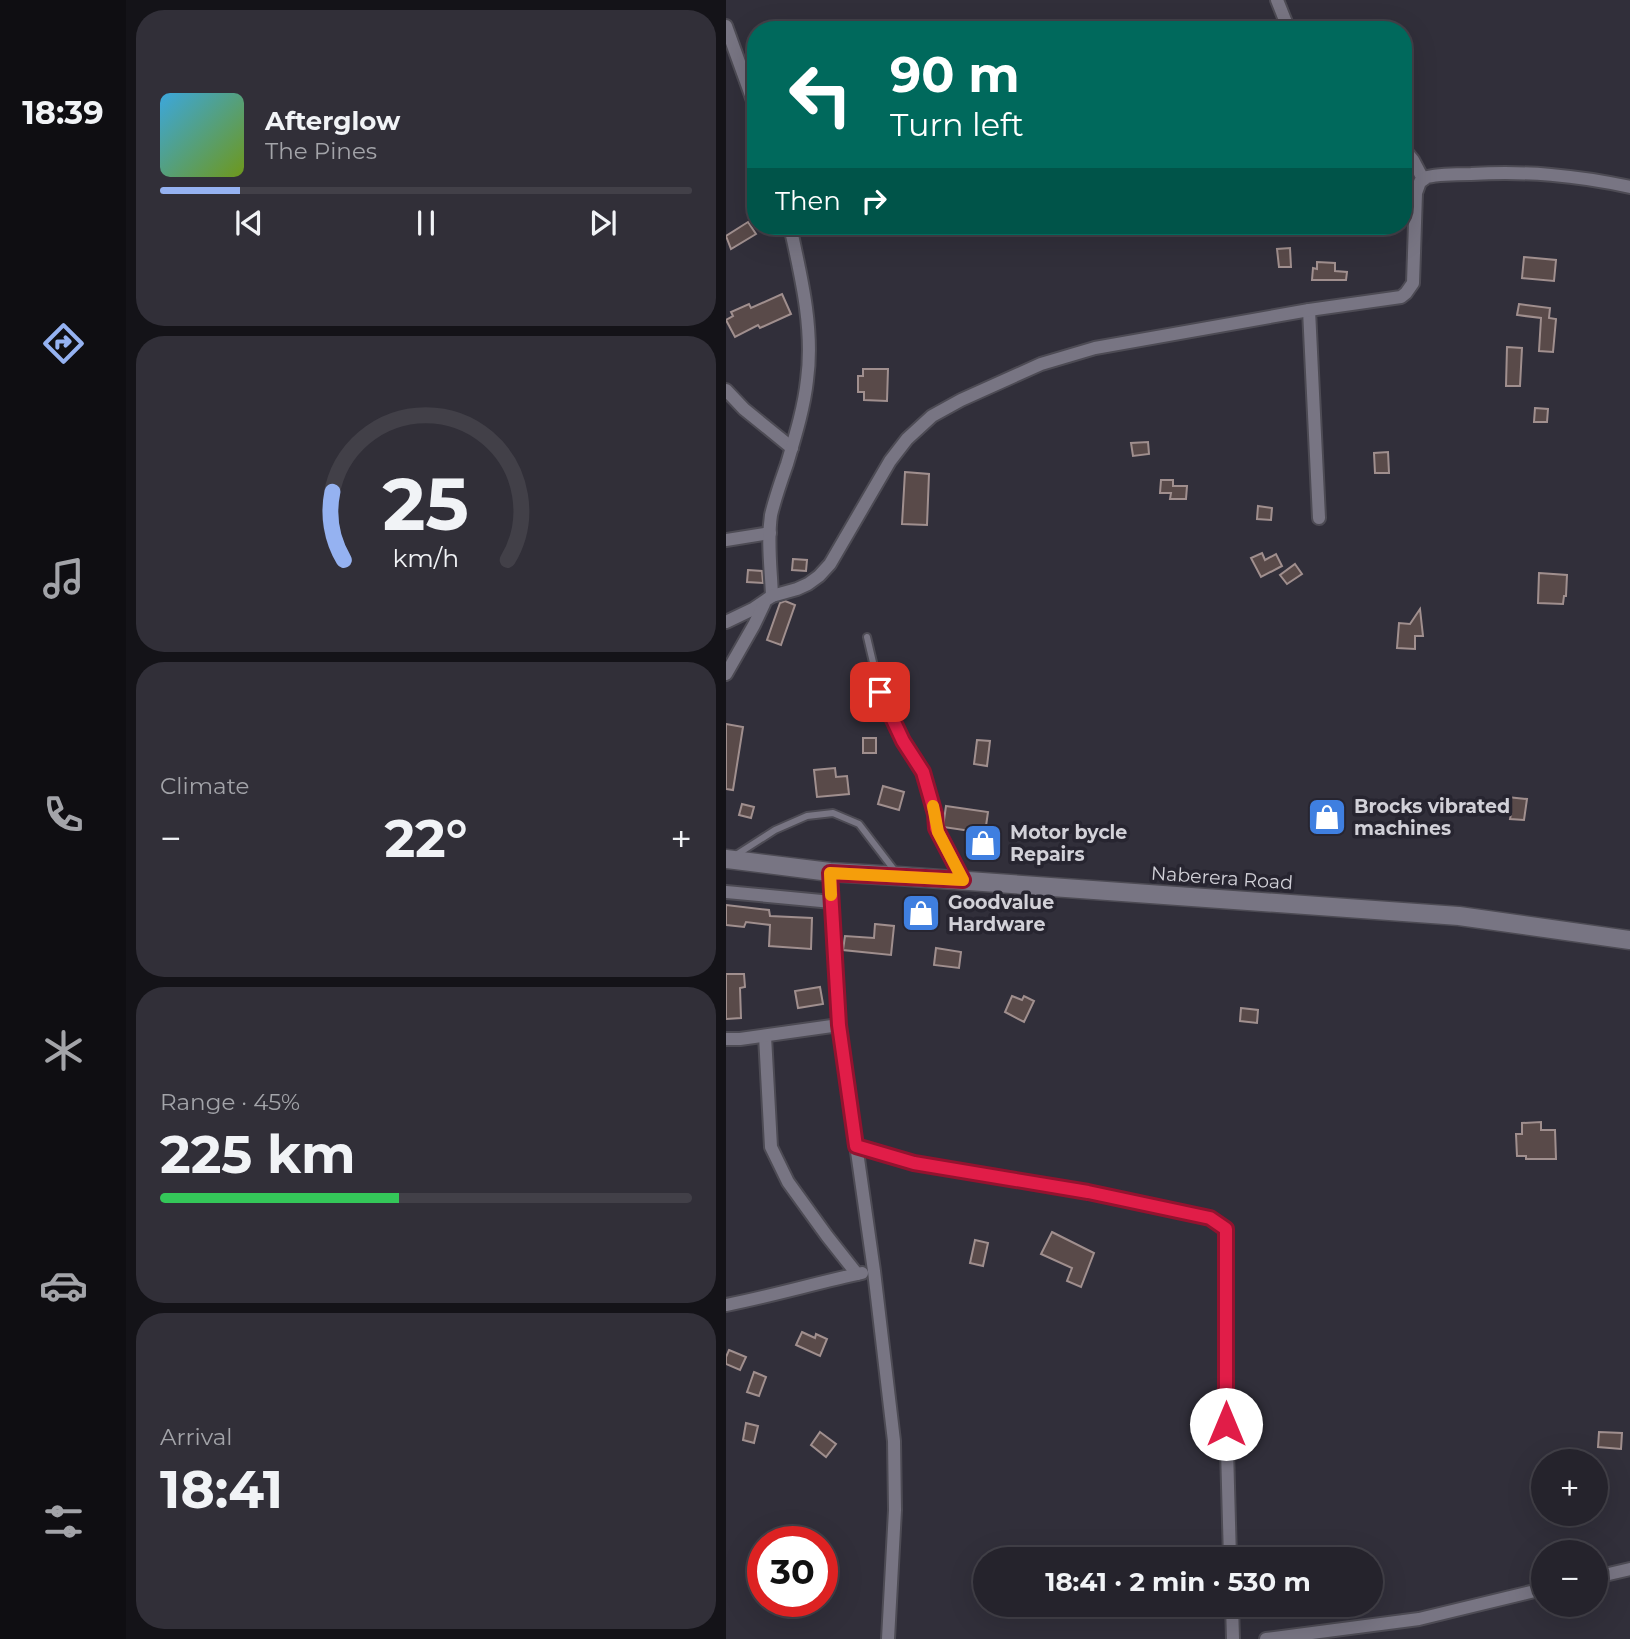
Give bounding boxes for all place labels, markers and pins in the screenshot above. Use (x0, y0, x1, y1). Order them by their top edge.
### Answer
pin (850, 662, 910, 722)
place label: Brocks vibrated machines (1354, 795, 1510, 840)
shop icon: Brocks vibrated machines (1306, 796, 1348, 838)
place label: Motor bycle Repairs (1010, 821, 1127, 866)
shop icon: Motor bycle Repairs (962, 822, 1004, 864)
place label: Goodvalue Hardware (948, 891, 1054, 936)
shop icon: Goodvalue Hardware (900, 892, 942, 934)

